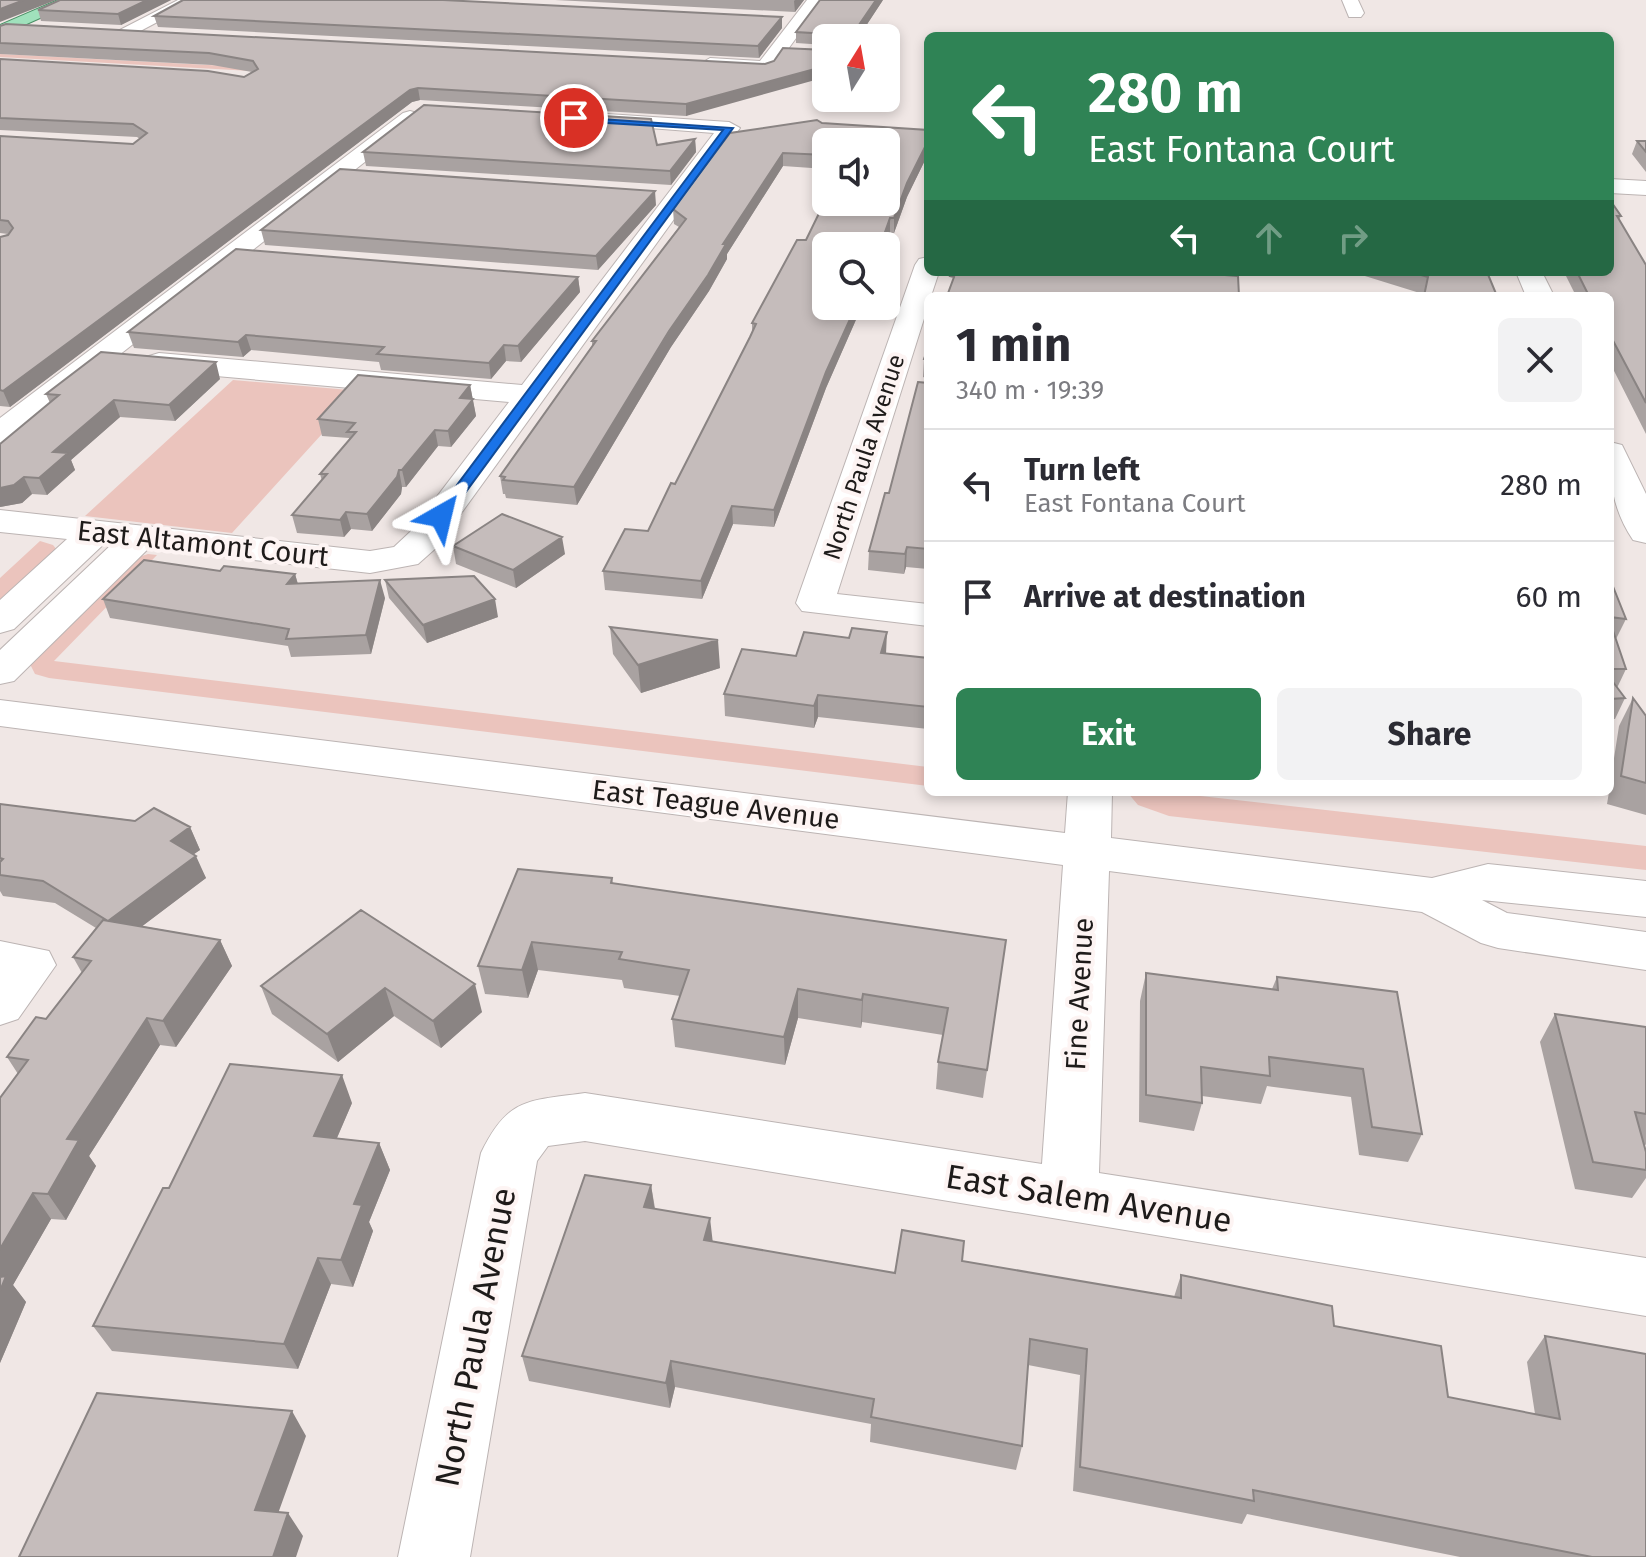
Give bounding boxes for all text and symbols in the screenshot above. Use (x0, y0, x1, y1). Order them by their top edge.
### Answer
north arrow (812, 24, 900, 112)
map controls (812, 24, 900, 320)
text: 280 m (1088, 60, 1243, 127)
icon: left (956, 64, 1060, 168)
pin (540, 84, 608, 152)
icon: arrive (552, 96, 596, 140)
button: sound (812, 128, 900, 216)
text: East Fontana Court (1088, 128, 1395, 172)
icon: left (1163, 216, 1207, 260)
icon: ahead (1247, 216, 1291, 260)
icon: right (1331, 216, 1375, 260)
button: search (812, 232, 900, 320)
text: 1 min (956, 316, 1071, 374)
button: close (1498, 318, 1582, 402)
street label: North Paula Avenue (818, 351, 910, 563)
text: 340 m · 19:39 (956, 375, 1104, 406)
text: Turn left (1024, 452, 1140, 488)
icon: left (956, 463, 1000, 507)
text: 280 m (1500, 467, 1582, 503)
position arrow (399, 474, 483, 558)
text: East Fontana Court (1024, 488, 1246, 519)
street label: East Altamont Court (76, 514, 331, 573)
icon: arrive (956, 575, 1000, 619)
text: Arrive at destination (1024, 579, 1306, 615)
text: 60 m (1516, 579, 1582, 615)
button: Exit (956, 688, 1261, 780)
button: Share (1277, 688, 1582, 780)
street label: East Teague Avenue (590, 773, 842, 836)
street label: Fine Avenue (1059, 917, 1100, 1071)
street label: East Salem Avenue (943, 1156, 1235, 1241)
street label: North Paula Avenue (426, 1184, 525, 1490)

